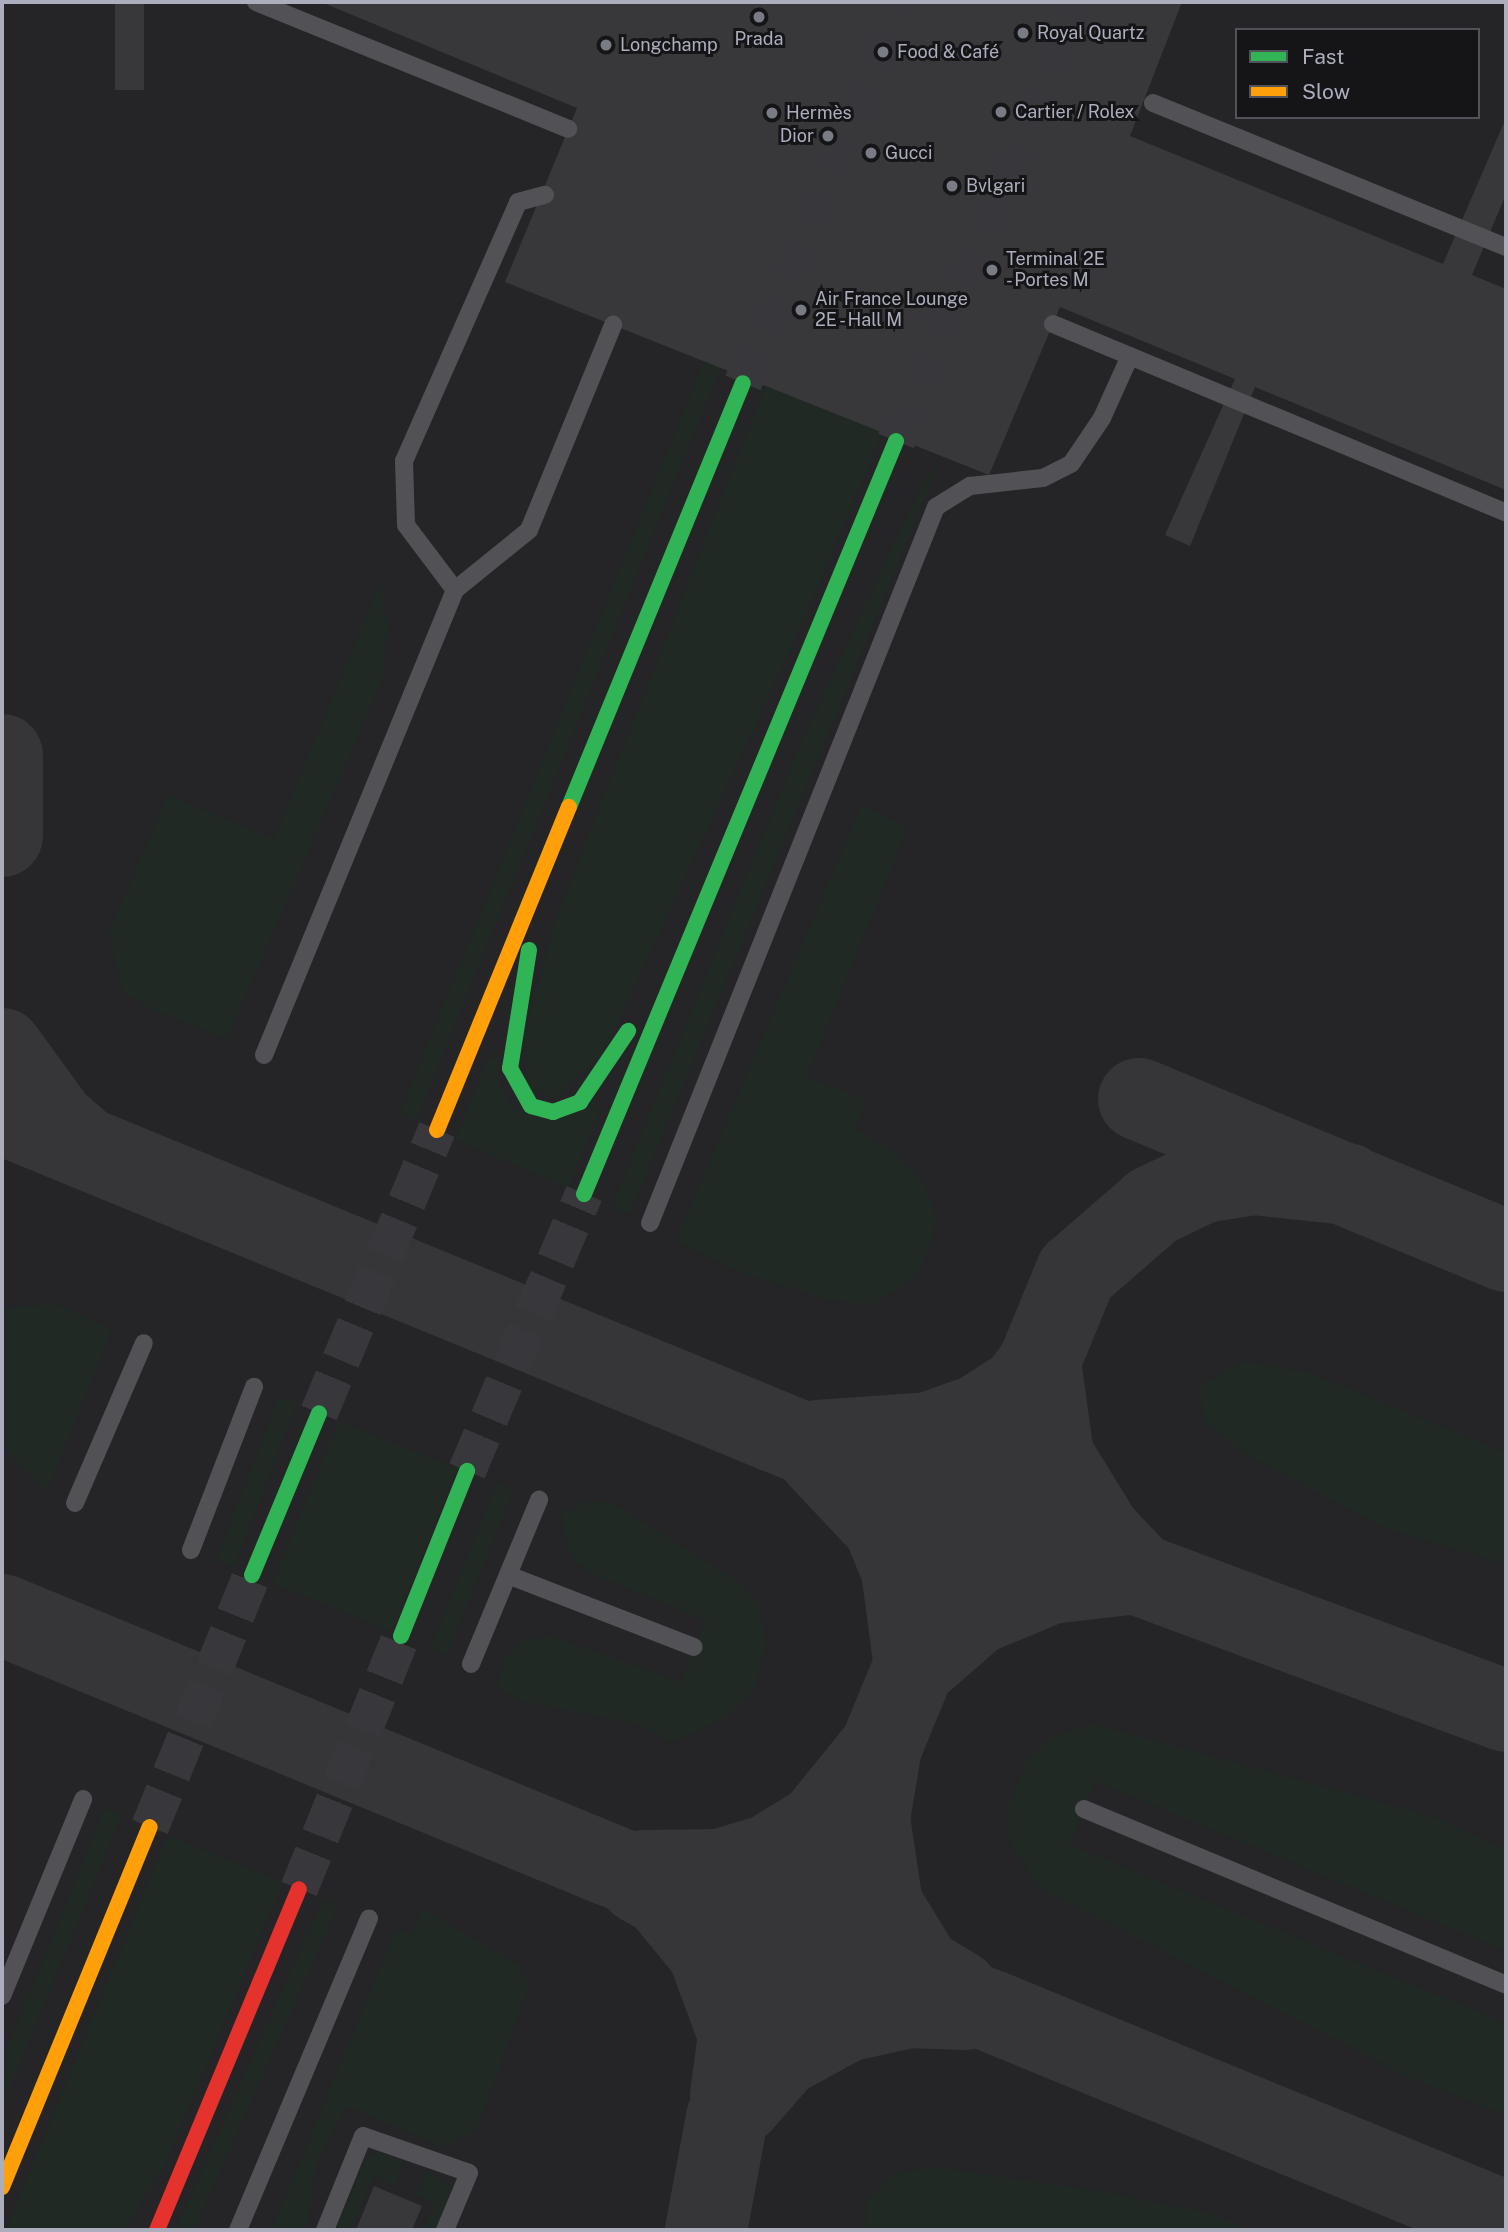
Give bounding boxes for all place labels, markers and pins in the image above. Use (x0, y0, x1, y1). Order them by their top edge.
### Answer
marker: Prada (751, 9, 767, 25)
place label: Royal Quartz (1037, 22, 1144, 44)
marker: Royal Quartz (1015, 25, 1031, 41)
place label: Prada (735, 28, 783, 50)
place label: Longchamp (620, 34, 718, 56)
marker: Longchamp (598, 37, 614, 53)
place label: Food & Café (897, 41, 999, 63)
marker: Food & Café (875, 44, 891, 60)
place label: Cartier / Rolex (1015, 101, 1135, 123)
place label: Hermès (786, 102, 852, 124)
marker: Cartier / Rolex (993, 104, 1009, 120)
marker: Hermès (764, 105, 780, 121)
place label: Dior (780, 125, 814, 147)
marker: Dior (820, 128, 836, 144)
place label: Gucci (885, 142, 932, 164)
marker: Gucci (863, 145, 879, 161)
place label: Bvlgari (966, 175, 1025, 197)
marker: Bvlgari (944, 178, 960, 194)
place label: Terminal 2E - Portes M (1006, 249, 1105, 292)
marker: Terminal 2E - Portes M (984, 262, 1000, 278)
place label: Air France Lounge 2E - Hall M (815, 289, 968, 332)
marker: Air France Lounge 2E - Hall M (793, 302, 809, 318)

